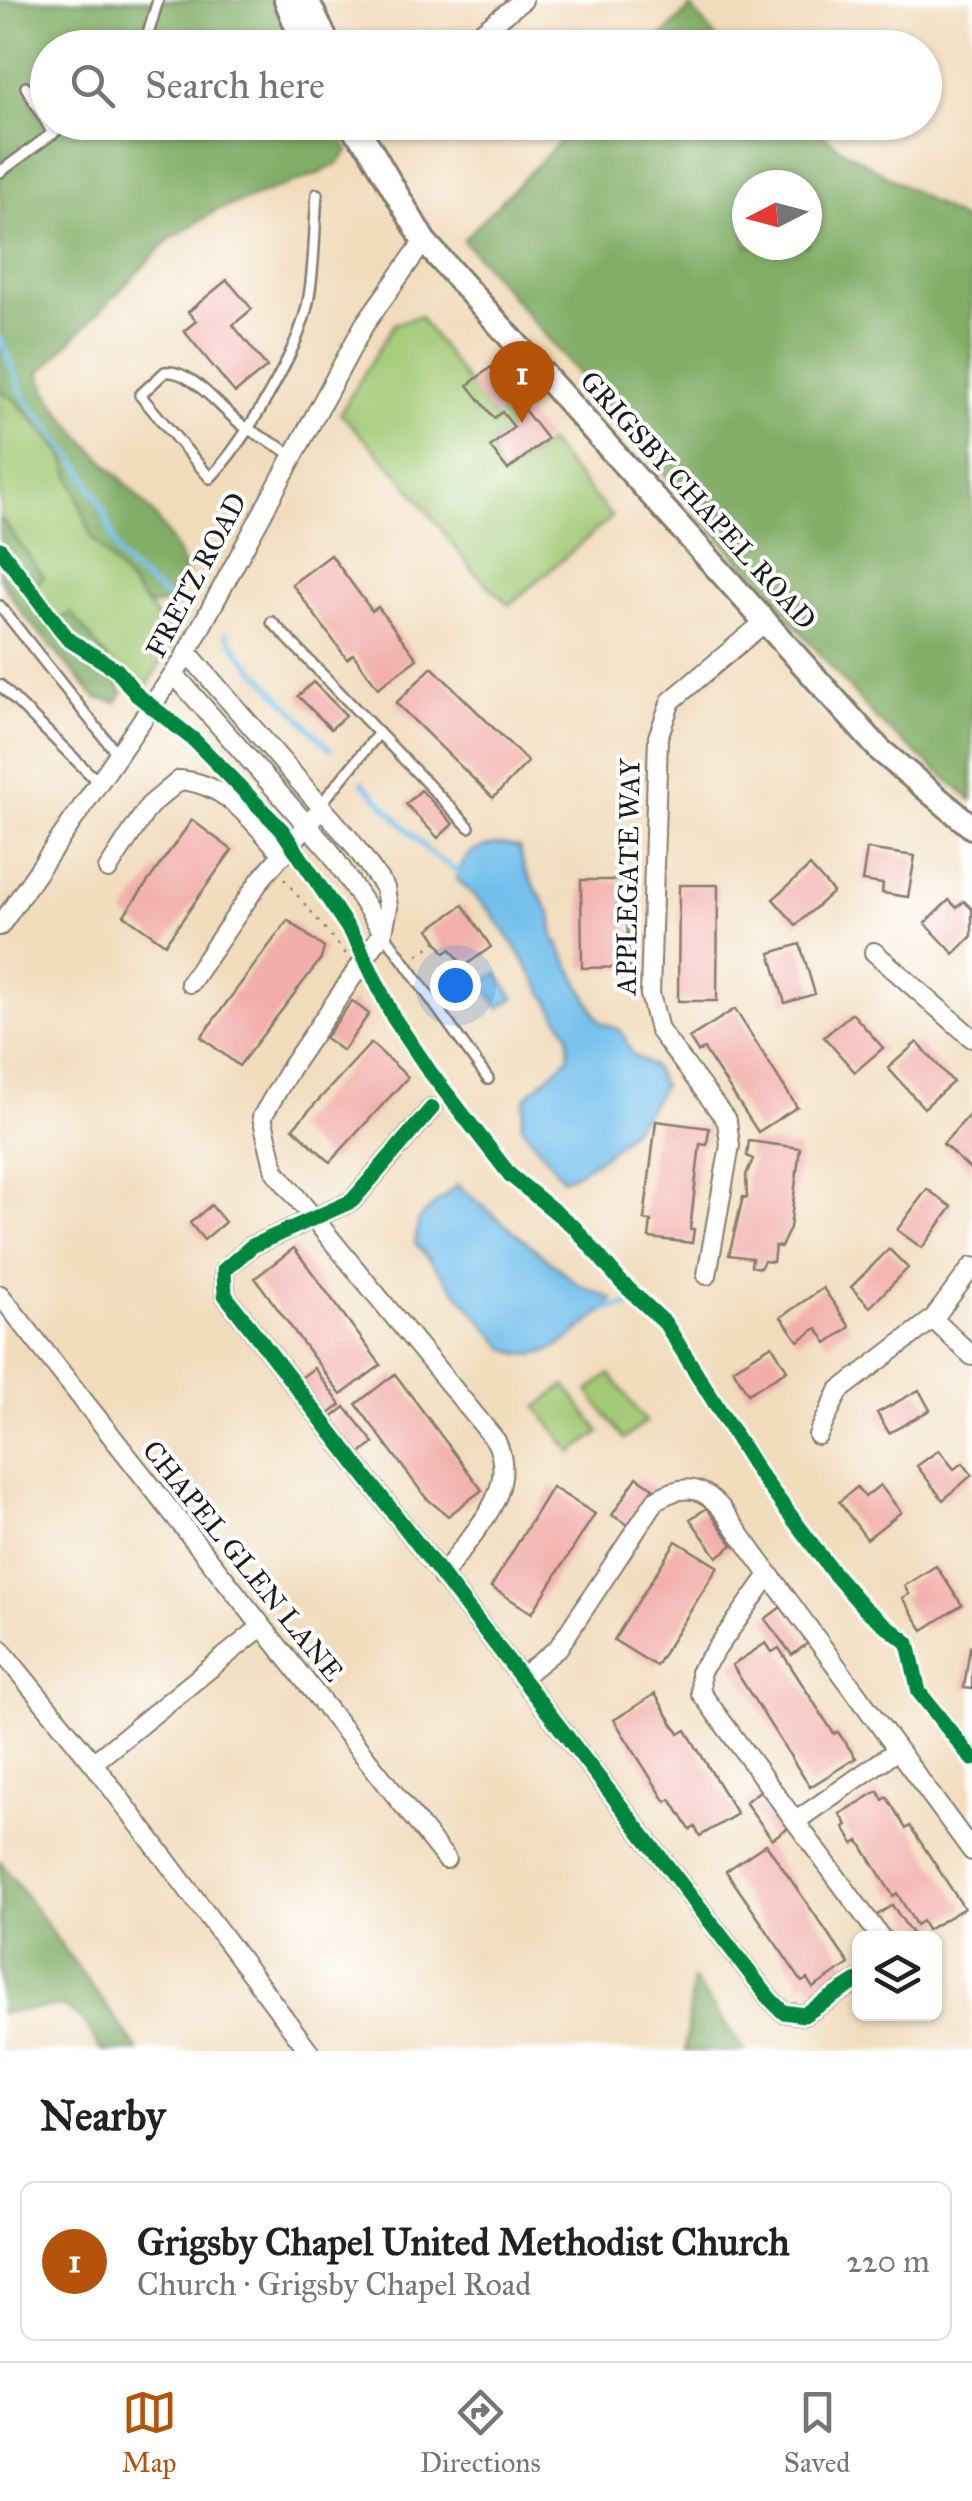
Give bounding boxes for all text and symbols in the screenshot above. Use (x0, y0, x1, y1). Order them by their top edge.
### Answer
search box (30, 30, 942, 140)
icon: search (65, 58, 120, 113)
text: Search here (145, 62, 325, 108)
north arrow (732, 170, 822, 260)
pin: 1 (490, 340, 554, 423)
street label: GRIGSBY CHAPEL ROAD (572, 363, 824, 637)
street label: FRETZ ROAD (138, 487, 254, 663)
street label: APPLEGATE WAY (608, 757, 648, 997)
your location (430, 960, 481, 1011)
street label: CHAPEL GLEN LANE (135, 1433, 351, 1689)
map controls (852, 1931, 942, 2021)
button: layers (852, 1931, 942, 2021)
text: Nearby (40, 2090, 165, 2142)
text: Grigsby Chapel United Methodist Church (137, 2219, 790, 2265)
text: 1 (68, 2242, 81, 2281)
text: 220 m (846, 2242, 930, 2281)
text: Church · Grigsby Chapel Road (137, 2265, 531, 2304)
tab: Map (122, 2385, 177, 2480)
tab: Directions (420, 2385, 541, 2480)
tab: Saved (784, 2385, 850, 2480)

